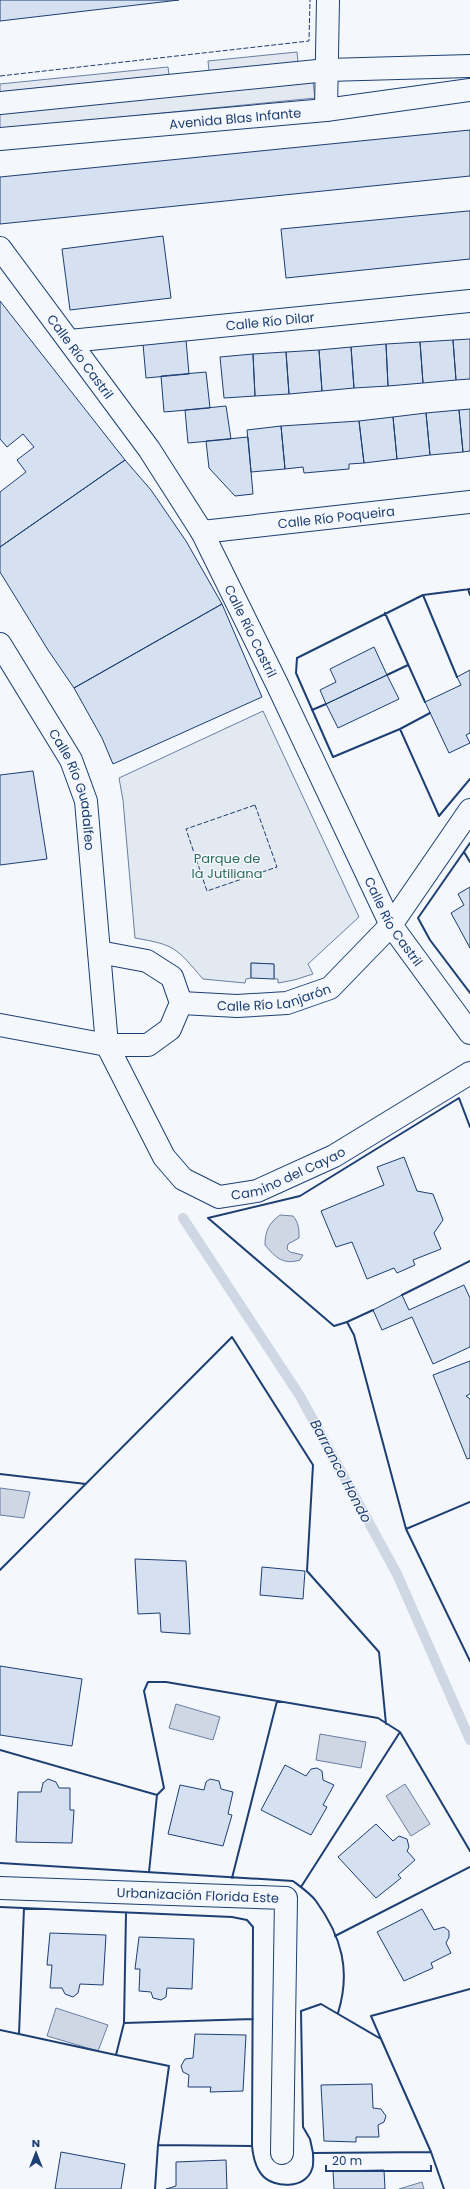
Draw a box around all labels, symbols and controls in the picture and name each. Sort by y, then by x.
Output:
street label: Avenida Blas Infante [168,103,302,134]
street label: Calle Río Dilar [225,308,315,335]
street label: Calle Río Castril [42,310,118,403]
street label: Calle Río Poqueira [277,501,396,533]
street label: Calle Río Castril [219,581,281,681]
street label: Calle Río Guadalfeo [44,725,99,851]
park label: Parque de la Jutiliana [192,849,262,883]
street label: Calle Río Castril [360,874,427,970]
street label: Calle Río Lanjarón [216,979,334,1016]
street label: Camino del Cayao [230,1142,349,1205]
water label: Barranco Hondo [305,1416,377,1526]
street label: Urbanización Florida Este [116,1883,279,1908]
north arrow [16,2133,56,2173]
text: N [32,2135,40,2151]
scale bar [326,2147,431,2173]
text: 20 m [332,2152,362,2169]

